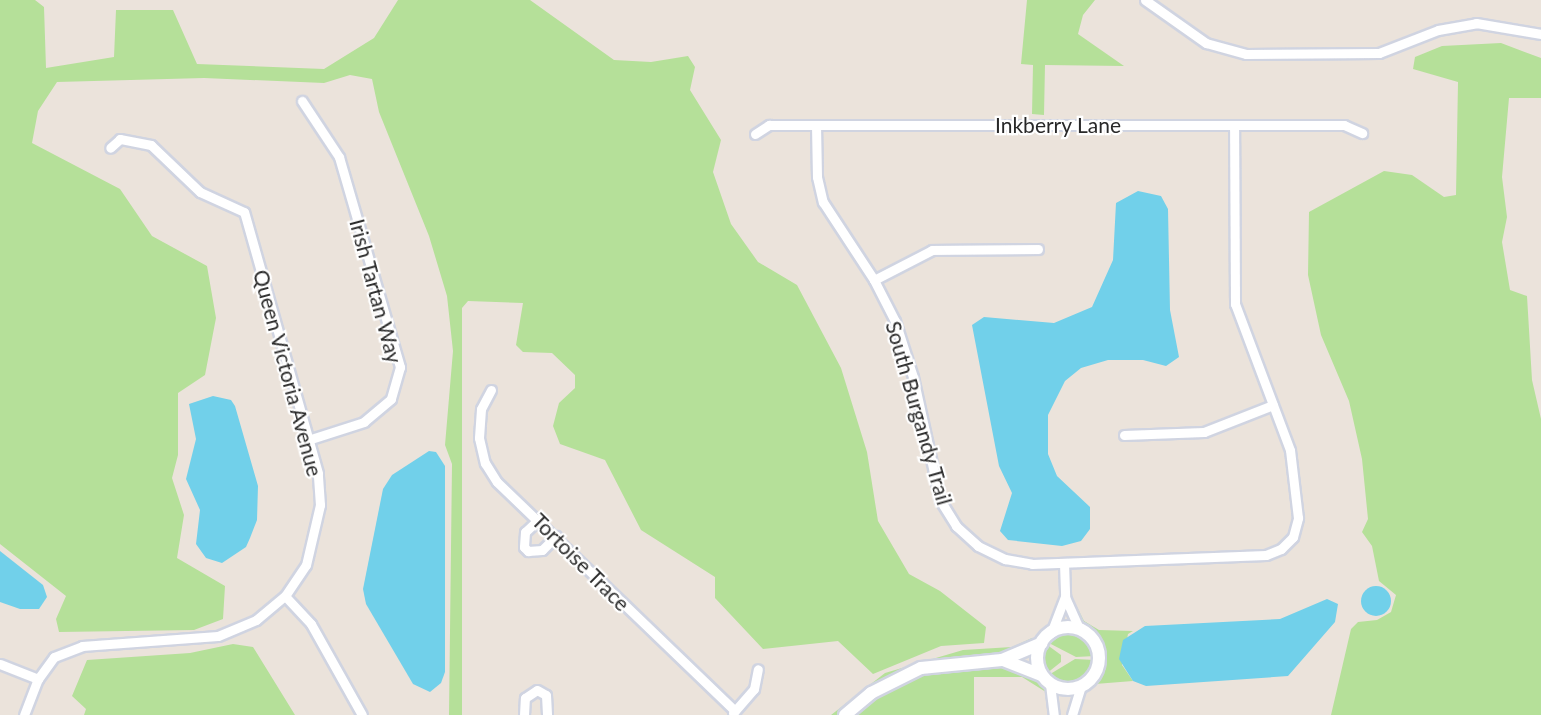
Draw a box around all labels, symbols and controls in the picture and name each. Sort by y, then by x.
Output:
street label: Inkberry Lane [995,112,1121,138]
street label: Irish Tartan Way [345,216,407,366]
street label: Queen Victoria Avenue [248,266,328,480]
street label: South Burgandy Trail [881,318,957,508]
street label: Tortoise Trace [527,508,635,616]

